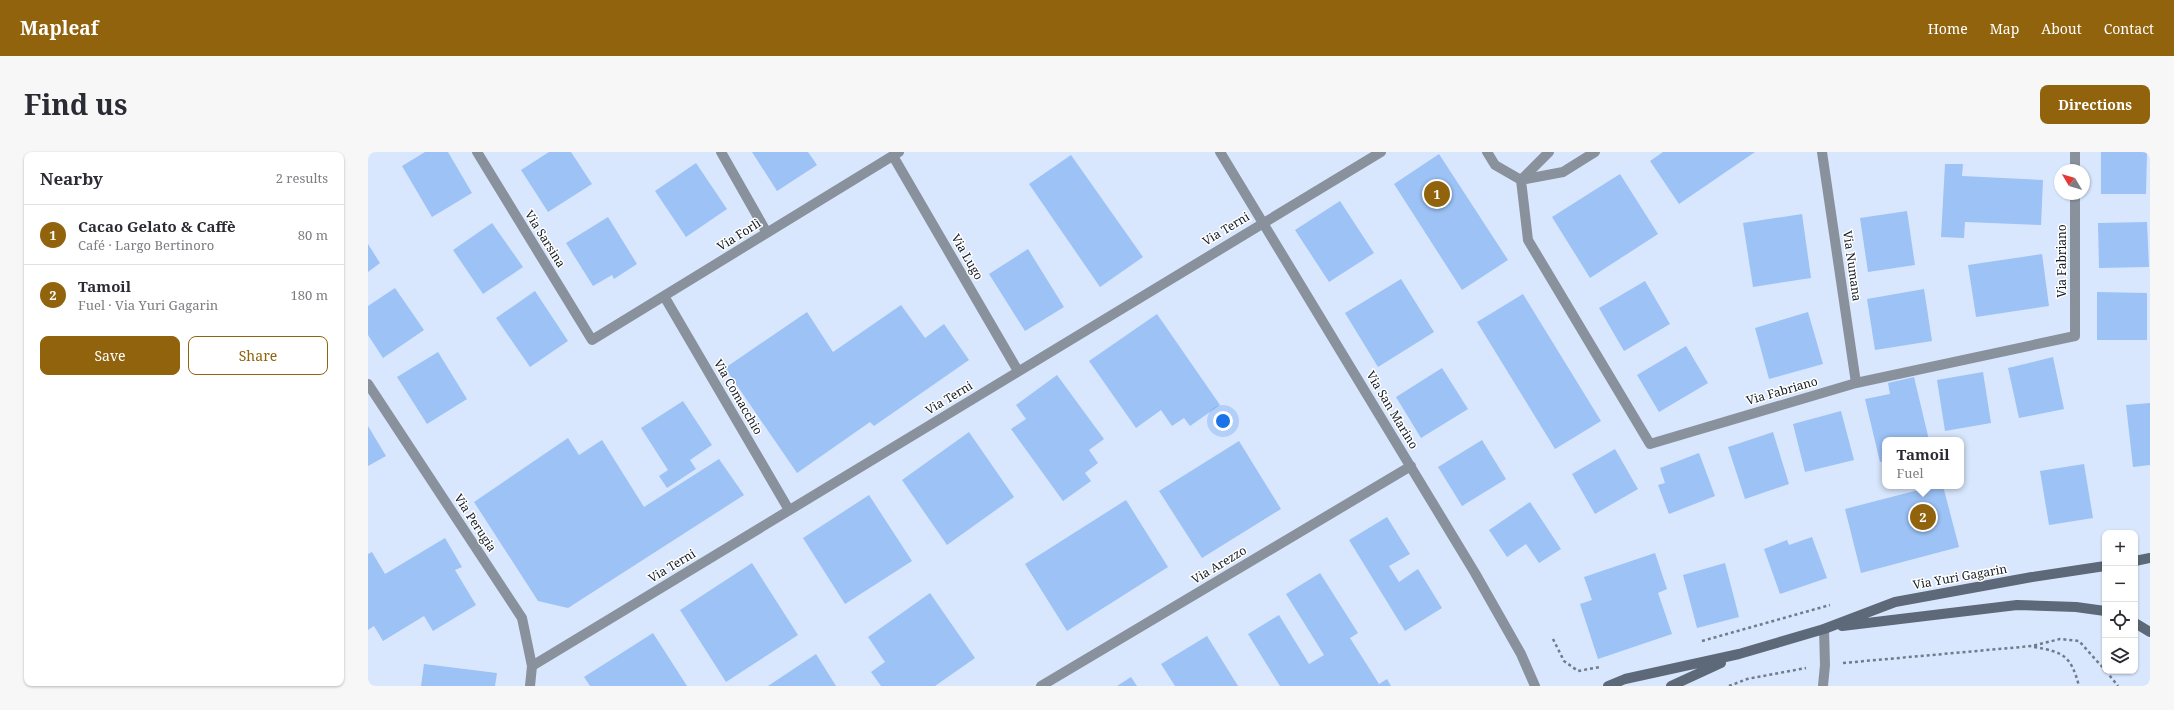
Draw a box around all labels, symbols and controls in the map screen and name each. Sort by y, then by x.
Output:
text: Mapleaf [20,15,98,41]
text: Home [1928,19,1968,38]
text: Map [1990,19,2019,38]
text: About [2041,19,2082,38]
text: Contact [2104,19,2154,38]
text: Find us [24,85,128,123]
button: Directions [2040,85,2150,124]
north arrow [2054,164,2090,200]
text: Nearby [40,167,103,190]
text: 2 results [276,169,328,187]
pin: 1 [1424,179,1450,209]
street label: Via Sarsina [521,207,570,271]
street label: Via Terni [1199,208,1253,249]
street label: Via Forlì [714,214,764,255]
text: Cacao Gelato & Caffè [78,216,236,236]
street label: Via Fabriano [2053,224,2070,298]
text: 1 [49,226,57,244]
text: 80 m [298,226,328,244]
street label: Via Numana [1839,230,1866,303]
street label: Via Lugo [947,231,987,283]
text: Café · Largo Bertinoro [78,236,214,254]
text: Tamoil [78,276,131,296]
text: 2 [49,286,57,304]
text: 180 m [291,286,328,304]
text: Fuel · Via Yuri Gagarin [78,296,218,314]
button: Save [40,336,180,375]
button: Share [188,336,328,375]
street label: Via Comacchio [710,356,767,438]
street label: Via San Marino [1362,368,1422,452]
street label: Via Fabriano [1744,372,1820,409]
street label: Via Terni [922,377,976,418]
your location [1213,411,1233,431]
popup [1882,437,1964,489]
text: Tamoil [1897,444,1949,464]
text: Fuel [1897,464,1923,482]
street label: Via Perugia [450,491,501,555]
pin: 2 [1910,502,1936,532]
map controls [2102,530,2138,674]
button: + [2102,530,2138,566]
street label: Via Arezzo [1188,541,1250,588]
street label: Via Terni [645,545,699,586]
street label: Via Yuri Gagarin [1911,560,2009,593]
button: − [2102,566,2138,602]
button: locate [2102,602,2138,638]
button: layers [2102,638,2138,674]

